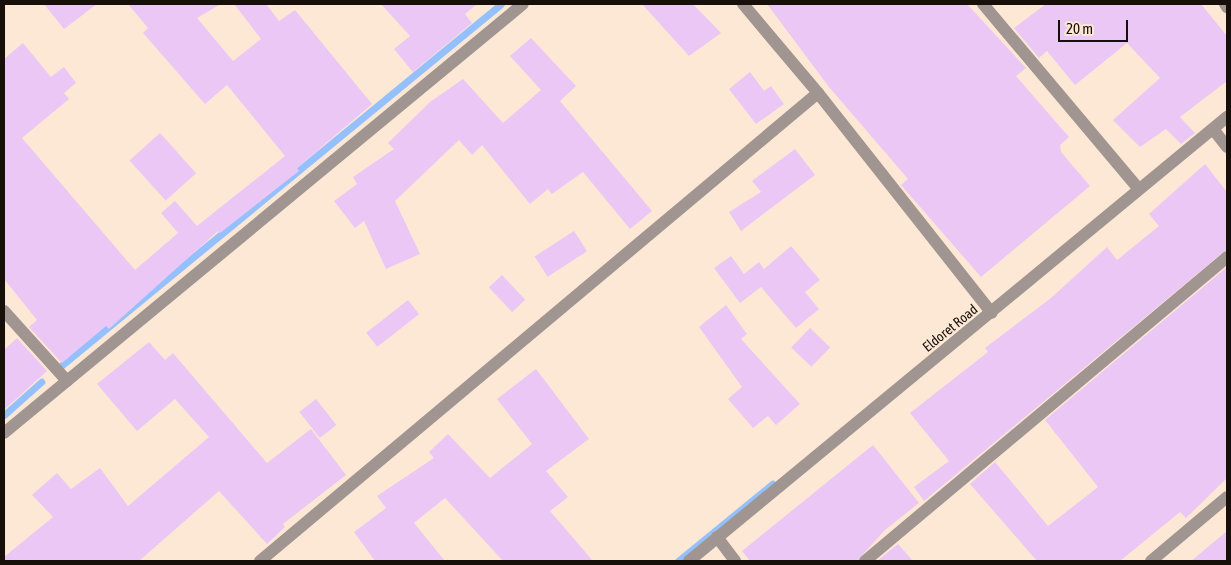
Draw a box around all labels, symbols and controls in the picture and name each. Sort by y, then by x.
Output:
scale bar [1061,10,1131,42]
text: 20 m [1066,20,1093,37]
street label: Eldoret Road [919,301,981,355]

